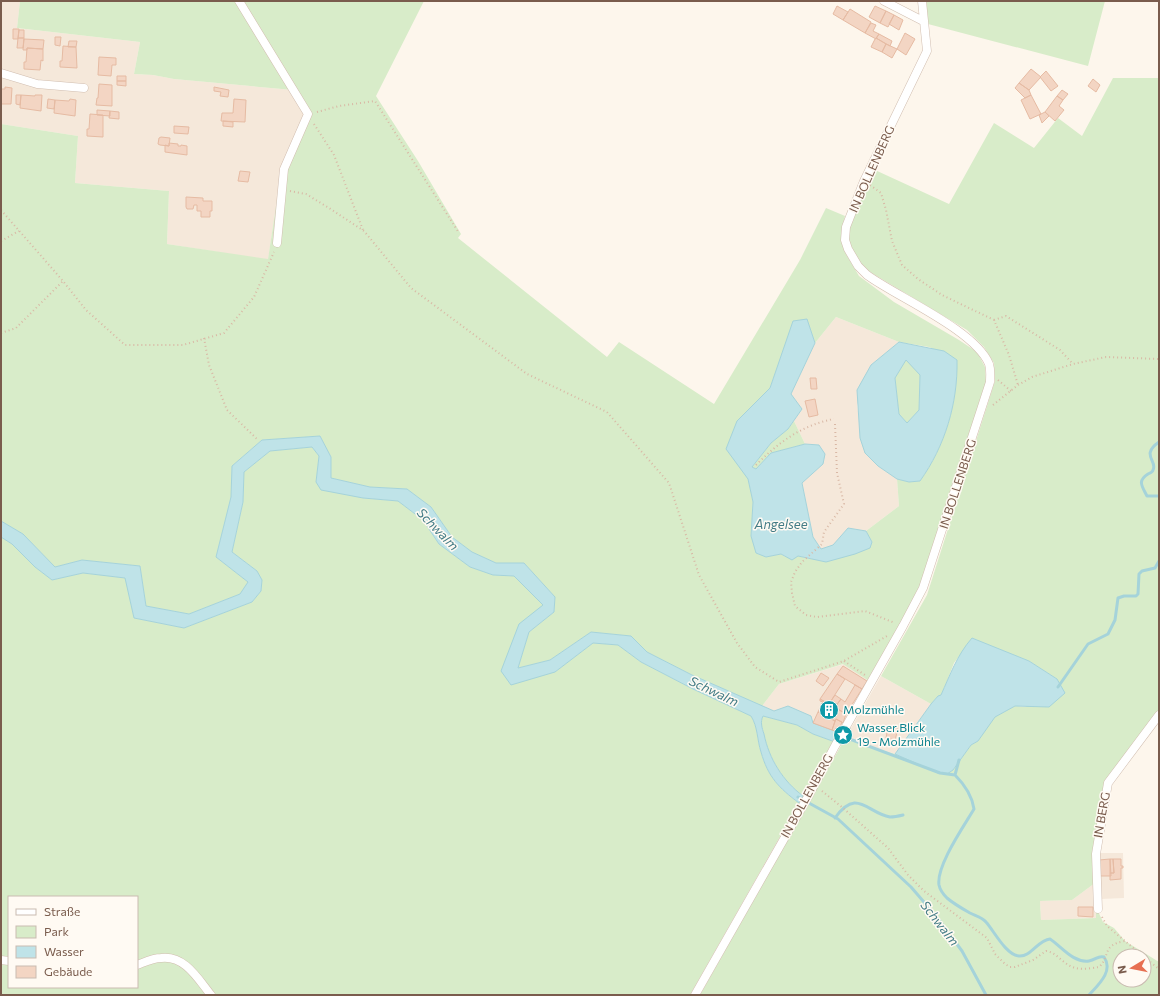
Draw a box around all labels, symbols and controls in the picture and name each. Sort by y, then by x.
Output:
street label: IN BOLLENBERG [846,123,897,214]
street label: IN BOLLENBERG [936,437,978,530]
water label: Schwalm [414,504,462,554]
water label: Angelsee [753,516,808,532]
water label: Schwalm [687,673,741,709]
building icon: Molzmühle [818,699,840,721]
place label: Molzmühle [843,702,904,716]
place label: Wasser.Blick 19 - Molzmühle [857,720,940,748]
place icon: Wasser.Blick 19 - Molzmühle [832,724,854,746]
street label: IN BOLLENBERG [777,751,835,840]
street label: IN BERG [1090,791,1112,839]
legend [8,896,138,988]
water label: Schwalm [917,897,963,949]
text: Straße [44,904,80,918]
text: Park [44,924,70,938]
text: Wasser [44,944,84,958]
north arrow [1112,948,1152,988]
text: Gebäude [44,964,92,978]
text: N [1115,965,1129,975]

